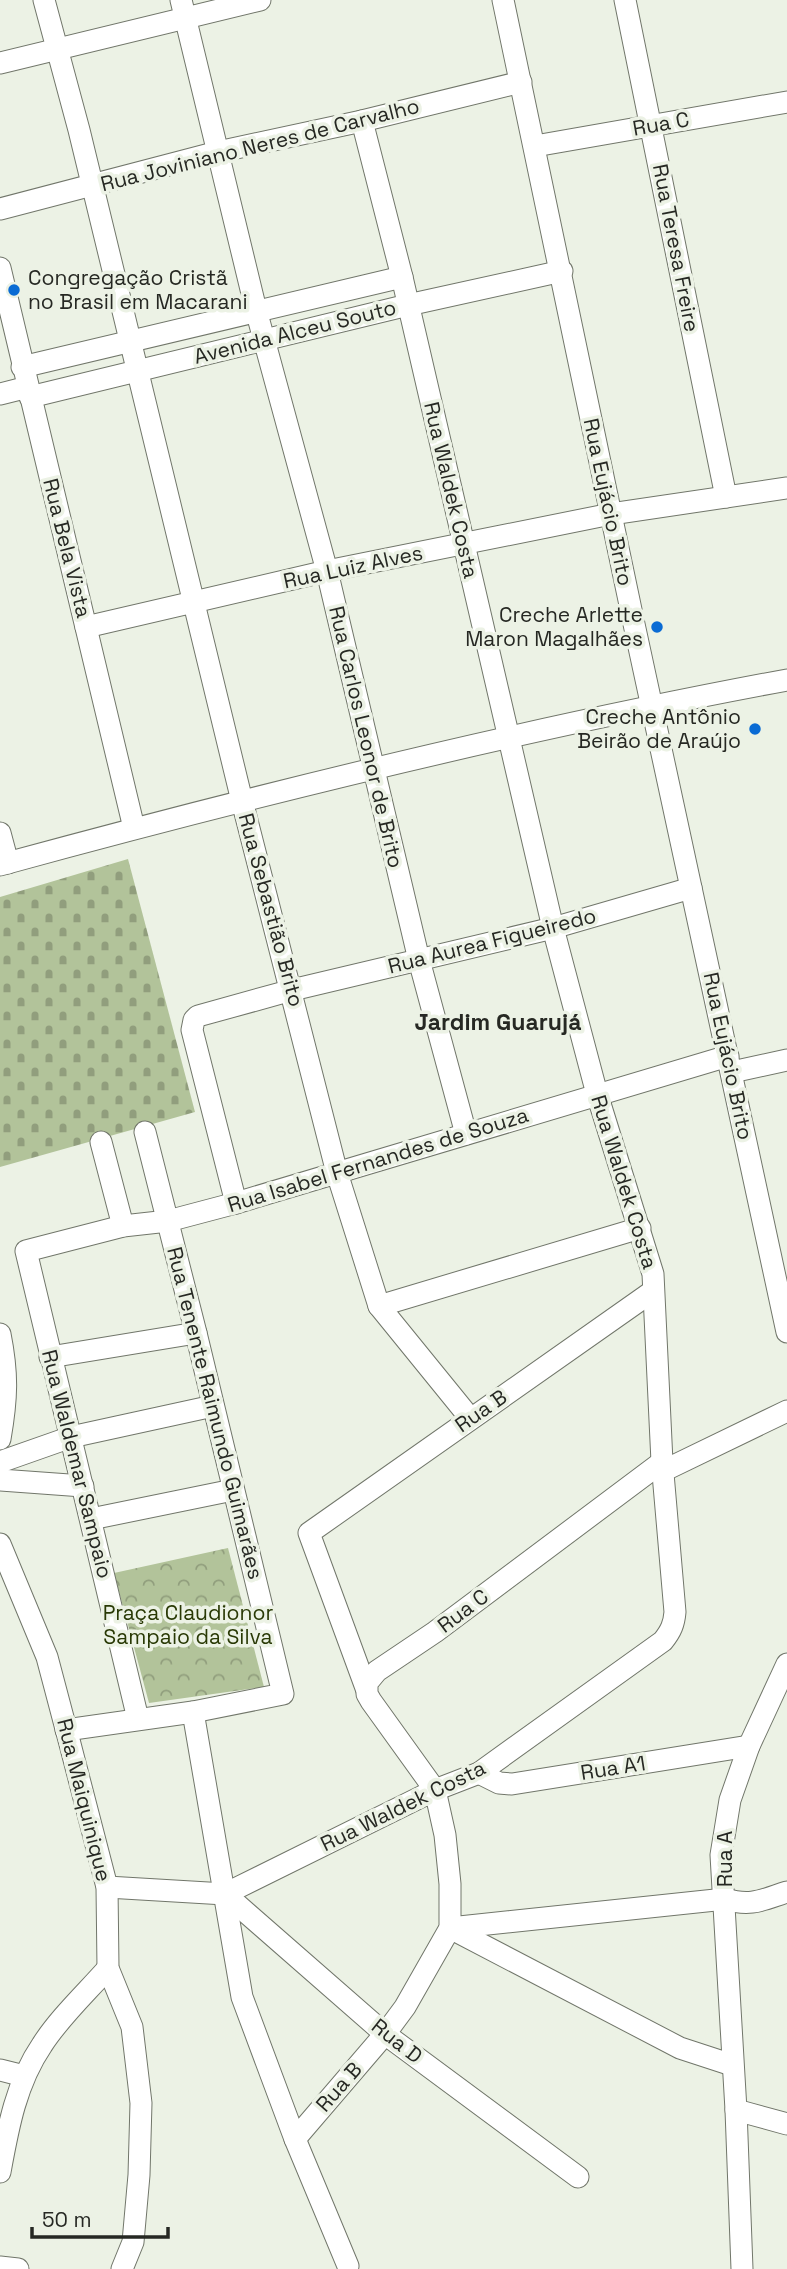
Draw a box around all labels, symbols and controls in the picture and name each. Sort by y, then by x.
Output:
street label: Rua Joviniano Neres de Carvalho [98,92,422,197]
street label: Rua C [630,105,691,142]
street label: Rua Teresa Freire [647,162,706,334]
place label: Congregação Cristã no Brasil em Macarani [28,264,248,315]
marker: Congregação Cristã no Brasil em Macarani [6,282,22,298]
street label: Avenida Alceu Souto [191,293,399,370]
street label: Rua Waldek Costa [418,399,485,581]
street label: Rua Eujácio Brito [578,416,639,588]
street label: Rua Bela Vista [37,475,98,620]
street label: Rua Luiz Alves [281,539,425,594]
place label: Creche Arlette Maron Magalhães [465,601,643,652]
street label: Rua Carlos Leonor de Brito [323,603,410,871]
marker: Creche Arlette Maron Magalhães [649,619,665,635]
place label: Creche Antônio Beirão de Araújo [577,703,741,754]
marker: Creche Antônio Beirão de Araújo [747,721,763,737]
street label: Rua Sebastião Brito [233,810,310,1010]
street label: Rua Aurea Figueiredo [385,902,599,979]
street label: Rua Eujácio Brito [698,970,759,1142]
district label: Jardim Guarujá [415,1007,581,1037]
street label: Rua Waldek Costa [585,1092,664,1272]
street label: Rua Isabel Fernandes de Souza [224,1101,531,1218]
street label: Rua Tenente Raimundo Guimarães [161,1244,270,1582]
street label: Rua Waldemar Sampaio [36,1347,119,1581]
street label: Rua B [449,1383,512,1438]
street label: Rua C [432,1583,494,1639]
park label: Praça Claudionor Sampaio da Silva [103,1599,273,1650]
street label: Rua Maiquinique [51,1715,118,1884]
street label: Rua A1 [579,1749,647,1786]
street label: Rua Waldek Costa [316,1754,490,1857]
street label: Rua A [711,1831,738,1887]
street label: Rua D [366,2012,428,2069]
street label: Rua B [310,2056,368,2117]
scale bar [32,2196,168,2240]
text: 50 m [42,2206,92,2233]

